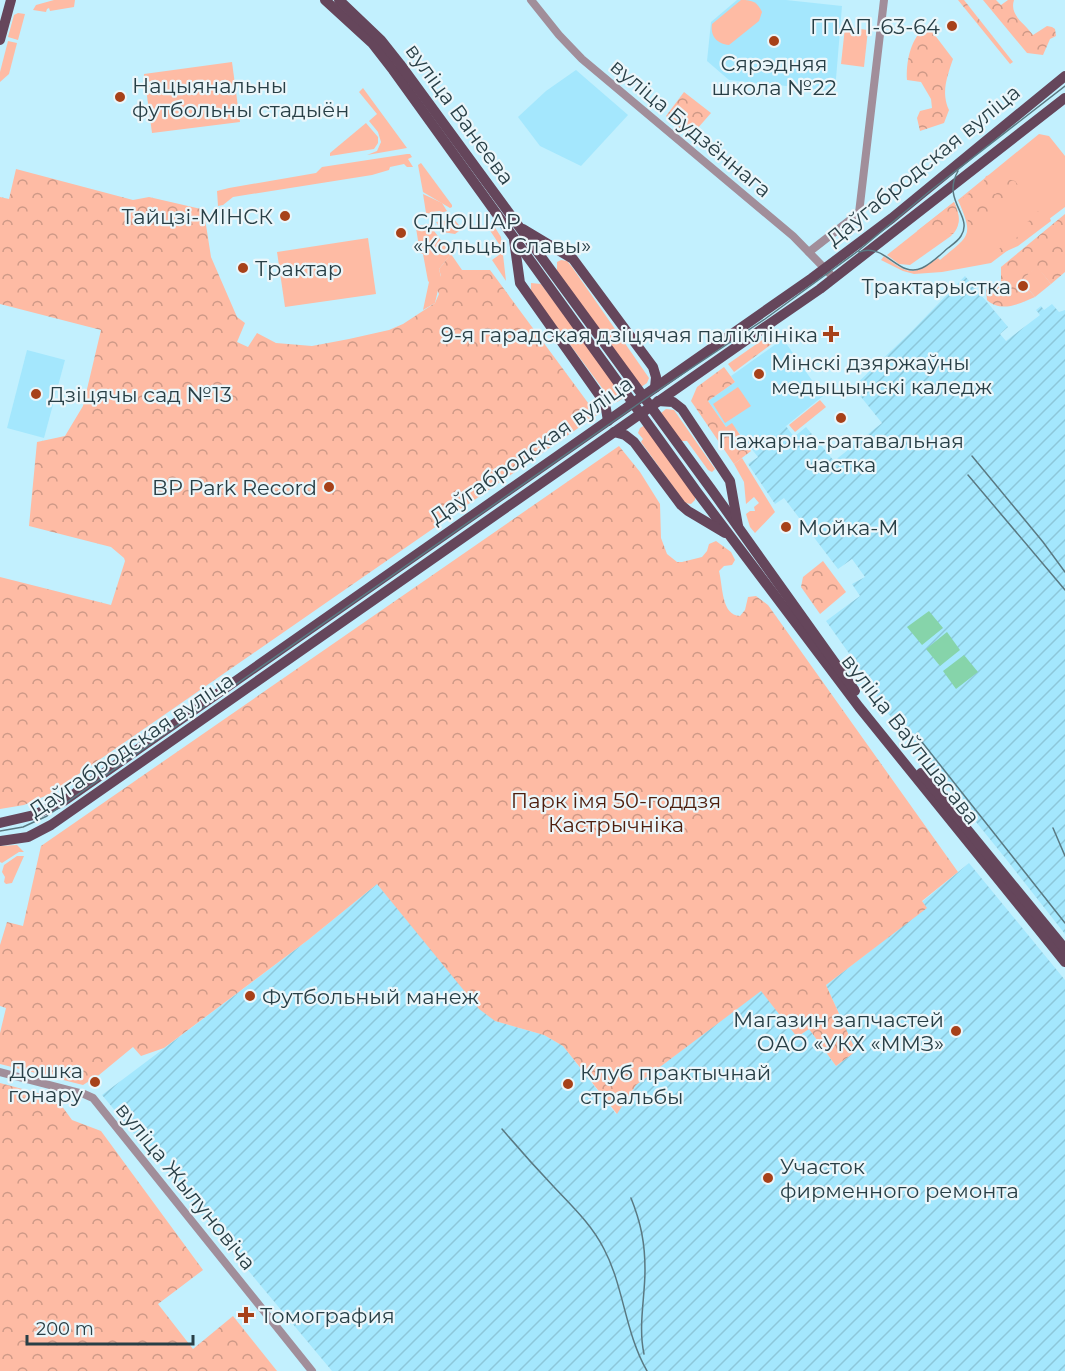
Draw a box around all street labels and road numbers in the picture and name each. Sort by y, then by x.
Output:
street label: вуліца Ванеева [400,39,520,189]
street label: вуліца Будзённага [606,54,776,202]
street label: Даўгабродская вуліца [821,79,1025,251]
street label: Даўгабродская вуліца [425,370,637,530]
street label: вуліца Ваўпшасава [837,649,985,829]
street label: Даўгабродская вуліца [24,667,238,823]
street label: вуліца Жылуновіча [111,1097,261,1275]

